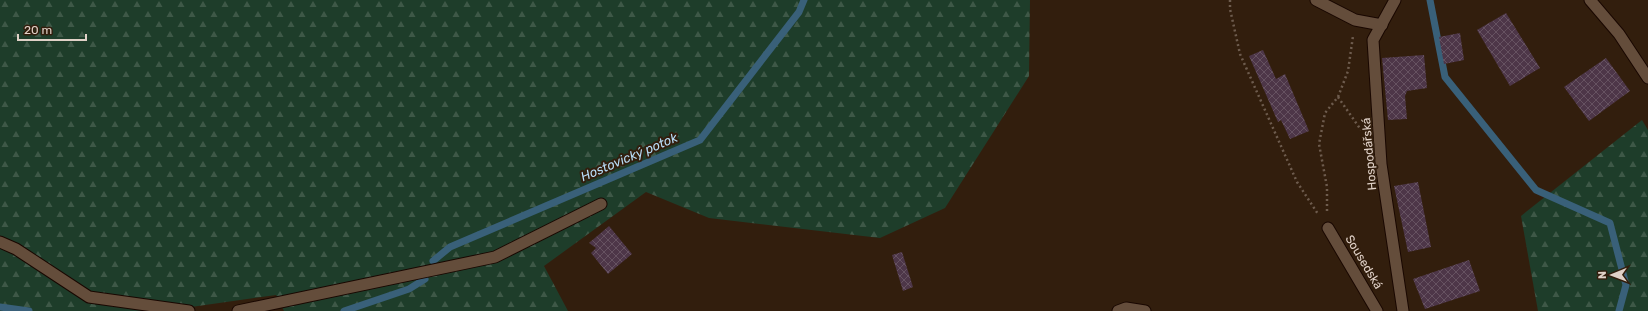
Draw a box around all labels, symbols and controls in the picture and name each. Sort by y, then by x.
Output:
scale bar [18,16,86,42]
text: 20 m [24,23,52,37]
street label: Hospodářská [1359,117,1379,191]
water label: Hostovický potok [578,130,680,184]
street label: Sousedská [1342,233,1386,291]
north arrow [1592,255,1632,295]
text: N [1596,271,1609,279]

